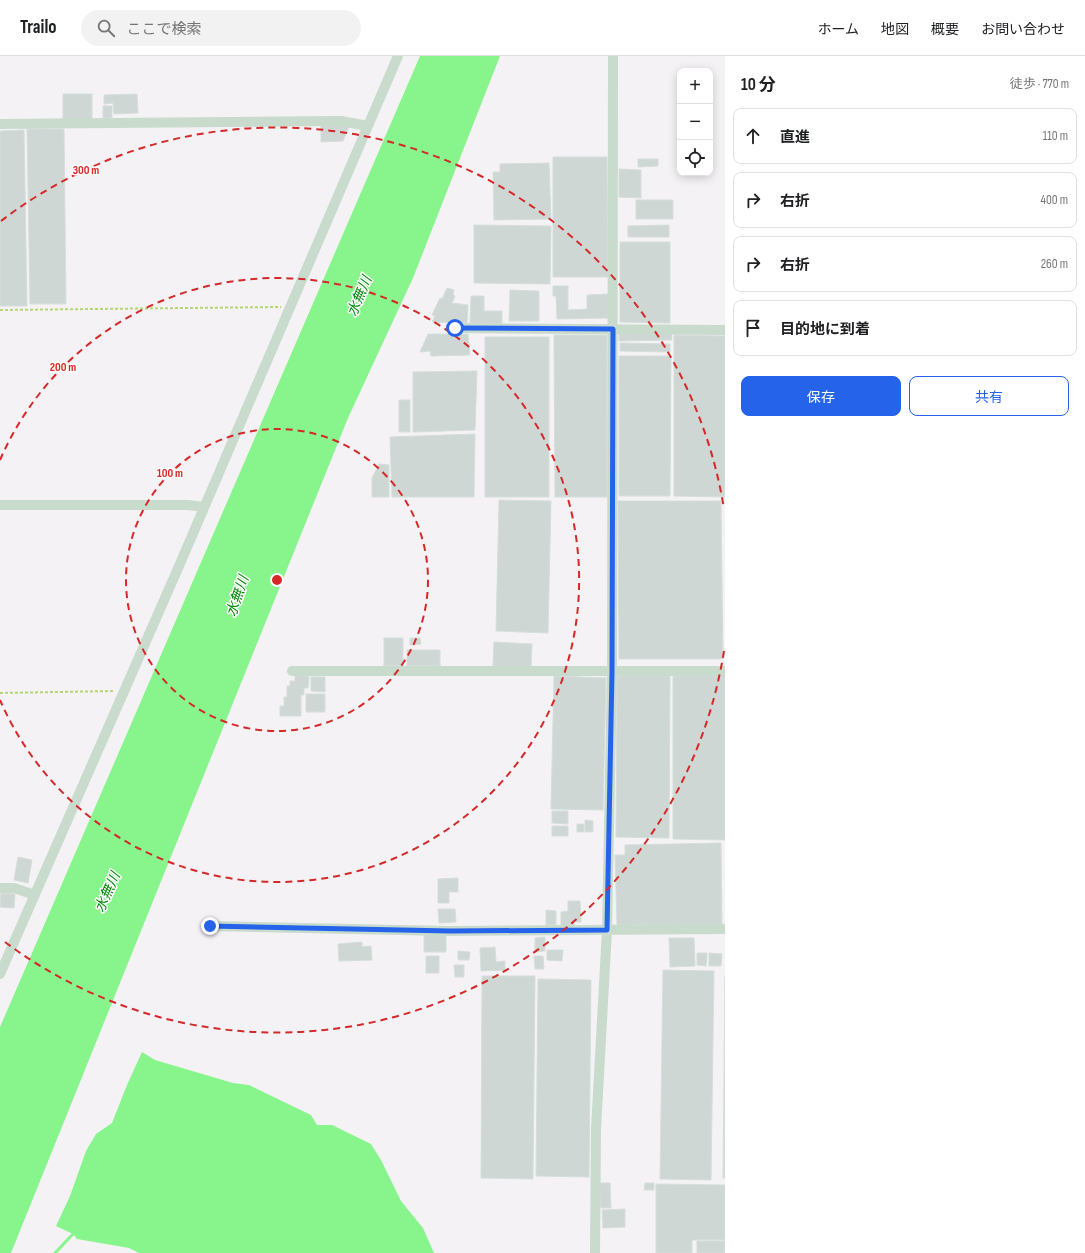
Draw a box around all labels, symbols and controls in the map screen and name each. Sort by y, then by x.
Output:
search box [81,10,361,46]
text: Trailo [20,16,57,39]
icon: search [95,17,117,39]
text: ここで検索 [127,20,202,39]
text: ホーム [817,21,859,38]
text: 地図 [881,21,909,38]
text: 概要 [931,21,959,38]
text: お問い合わせ [981,21,1065,38]
map controls [677,68,713,176]
button: + [677,68,713,104]
text: 10 分 [741,75,775,95]
text: 徒歩 · 770 m [1010,76,1069,92]
button: − [677,104,713,140]
icon: ahead [742,125,764,147]
text: 直進 [780,128,810,147]
text: 110 m [1043,128,1068,144]
button: locate [677,140,713,176]
text: 300 m [73,163,99,178]
icon: right [742,189,764,211]
text: 右折 [780,192,810,211]
text: 400 m [1041,192,1068,208]
icon: right [742,253,764,275]
text: 右折 [780,256,810,275]
text: 260 m [1041,256,1068,272]
water label: 水無川 [343,272,376,319]
icon: arrive [742,317,764,339]
route start [446,319,464,337]
text: 目的地に到着 [780,320,870,339]
text: 200 m [50,360,76,375]
button: 保存 [741,376,901,416]
button: 共有 [909,376,1069,416]
text: 100 m [157,466,183,481]
water label: 水無川 [223,572,253,619]
centre of rings [270,573,284,587]
water label: 水無川 [91,868,125,915]
route end [201,917,219,935]

